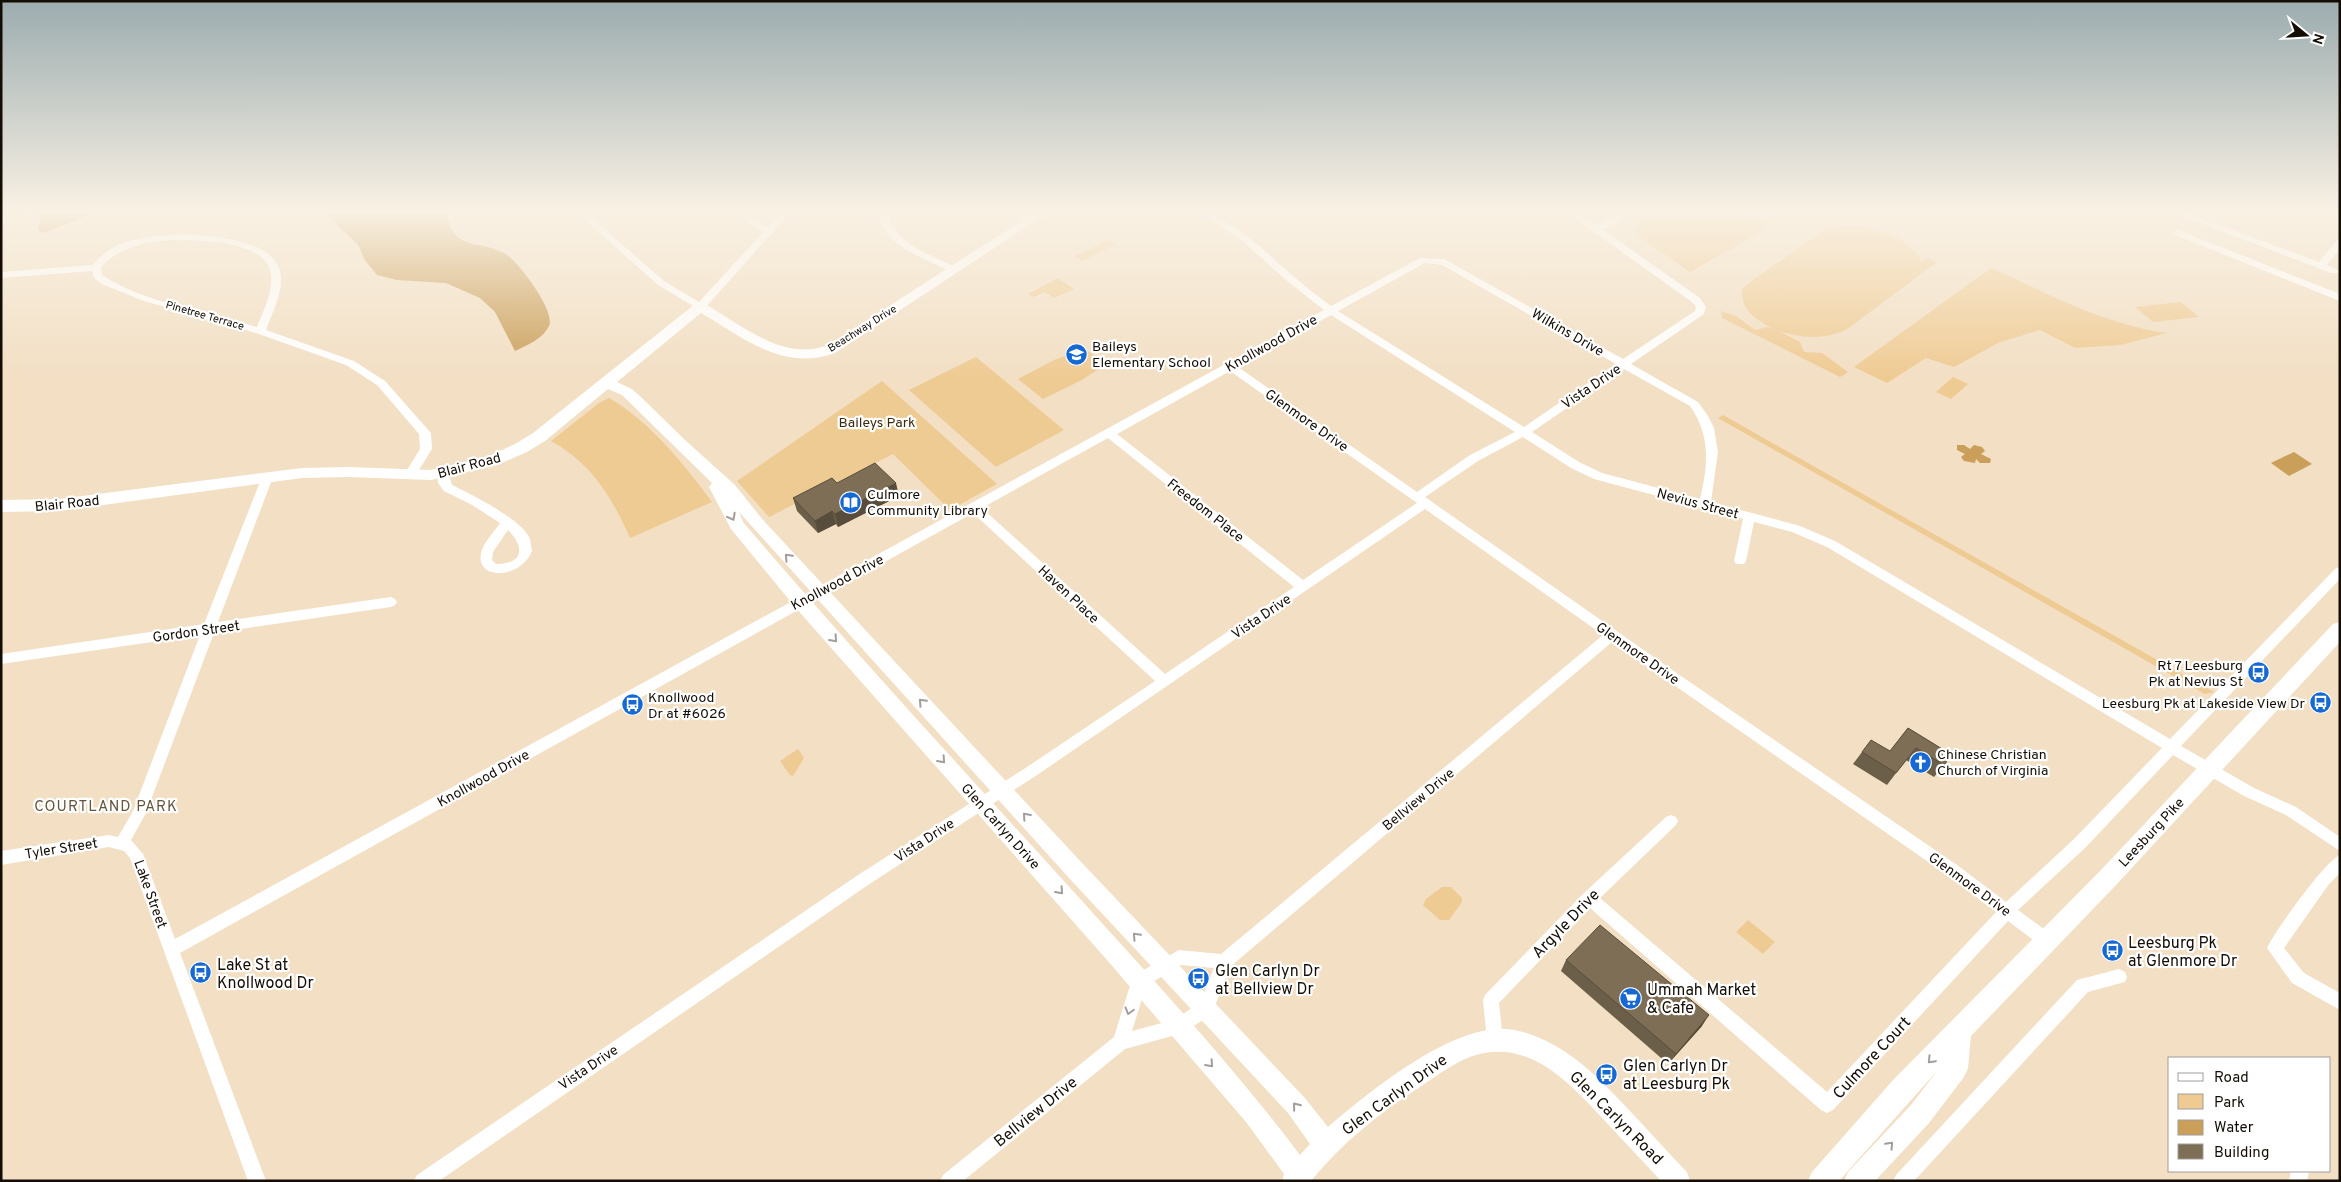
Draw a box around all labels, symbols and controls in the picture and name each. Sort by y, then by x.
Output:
north arrow [2281,10,2331,60]
text: N [2307,31,2327,46]
street label: Pinetree Terrace [164,298,246,334]
street label: Beachway Drive [825,302,900,356]
street label: Wilkins Drive [1528,306,1607,361]
street label: Knollwood Drive [1223,312,1321,377]
place label: Baileys Elementary School [1092,339,1211,372]
school or university icon: Baileys Elementary School [1064,342,1088,366]
street label: Vista Drive [1559,361,1625,413]
street label: Glenmore Drive [1261,386,1351,456]
park label: Baileys Park [838,415,916,432]
street label: Blair Road [436,450,503,483]
street label: Freedom Place [1163,476,1247,546]
street label: Nevius Street [1655,485,1740,524]
place label: Culmore Community Library [867,487,988,520]
library icon: Culmore Community Library [839,490,863,514]
street label: Blair Road [34,493,100,516]
one-way arrow [726,512,736,521]
street label: Knollwood Drive [788,552,887,615]
one-way arrow [785,553,794,562]
street label: Haven Place [1034,562,1102,628]
street label: Vista Drive [1229,591,1295,643]
street label: Gordon Street [152,618,241,647]
street label: Glenmore Drive [1592,619,1682,689]
one-way arrow [828,633,837,642]
place label: Rt 7 Leesburg Pk at Nevius St [2149,658,2243,691]
bus stop icon: Rt 7 Leesburg Pk at Nevius St [2247,661,2271,685]
place label: Knollwood Dr at #6026 [648,690,726,723]
bus stop icon: Leesburg Pk at Lakeside View Dr [2309,691,2333,715]
bus stop icon: Knollwood Dr at #6026 [620,693,644,717]
place label: Leesburg Pk at Lakeside View Dr [2102,696,2306,713]
one-way arrow [919,698,928,707]
street label: Knollwood Drive [435,747,533,812]
place label: Chinese Christian Church of Virginia [1937,747,2048,780]
church icon: Chinese Christian Church of Virginia [1909,750,1933,774]
one-way arrow [936,754,945,763]
street label: Bellview Drive [1380,765,1458,835]
street label: Glen Carlyn Drive [957,781,1043,873]
street label: Leesburg Pike [2116,795,2189,871]
district label: COURTLAND PARK [34,798,178,817]
one-way arrow [1023,812,1032,821]
street label: Vista Drive [892,816,958,867]
street label: Tyler Street [24,835,99,864]
street label: Glenmore Drive [1925,850,2014,921]
street label: Lake Street [129,858,170,931]
one-way arrow [1054,886,1063,895]
street label: Argyle Drive [1528,886,1604,963]
one-way arrow [1133,932,1142,941]
place label: Leesburg Pk at Glenmore Dr [2128,934,2237,972]
bus stop icon: Leesburg Pk at Glenmore Dr [2100,939,2124,963]
place label: Lake St at Knollwood Dr [217,956,314,994]
bus stop icon: Lake St at Knollwood Dr [189,961,213,985]
place label: Glen Carlyn Dr at Bellview Dr [1215,962,1320,1000]
bus stop icon: Glen Carlyn Dr at Bellview Dr [1187,967,1211,991]
place label: Ummah Market & Cafe [1647,981,1756,1019]
supermarket icon: Ummah Market & Cafe [1619,986,1643,1010]
one-way arrow [1125,1007,1135,1015]
street label: Culmore Court [1829,1013,1916,1104]
street label: Vista Drive [556,1042,622,1094]
street label: Glen Carlyn Drive [1339,1051,1452,1141]
one-way arrow [1928,1054,1937,1063]
place label: Glen Carlyn Dr at Leesburg Pk [1623,1057,1730,1095]
legend [2168,1057,2331,1172]
one-way arrow [1204,1058,1213,1067]
bus stop icon: Glen Carlyn Dr at Leesburg Pk [1595,1062,1619,1086]
street label: Glen Carlyn Road [1565,1067,1667,1169]
text: Road [2214,1069,2249,1088]
street label: Bellview Drive [991,1073,1082,1152]
text: Park [2214,1094,2245,1113]
one-way arrow [1294,1103,1302,1112]
text: Water [2214,1119,2254,1138]
one-way arrow [1884,1142,1893,1151]
text: Building [2214,1144,2269,1163]

